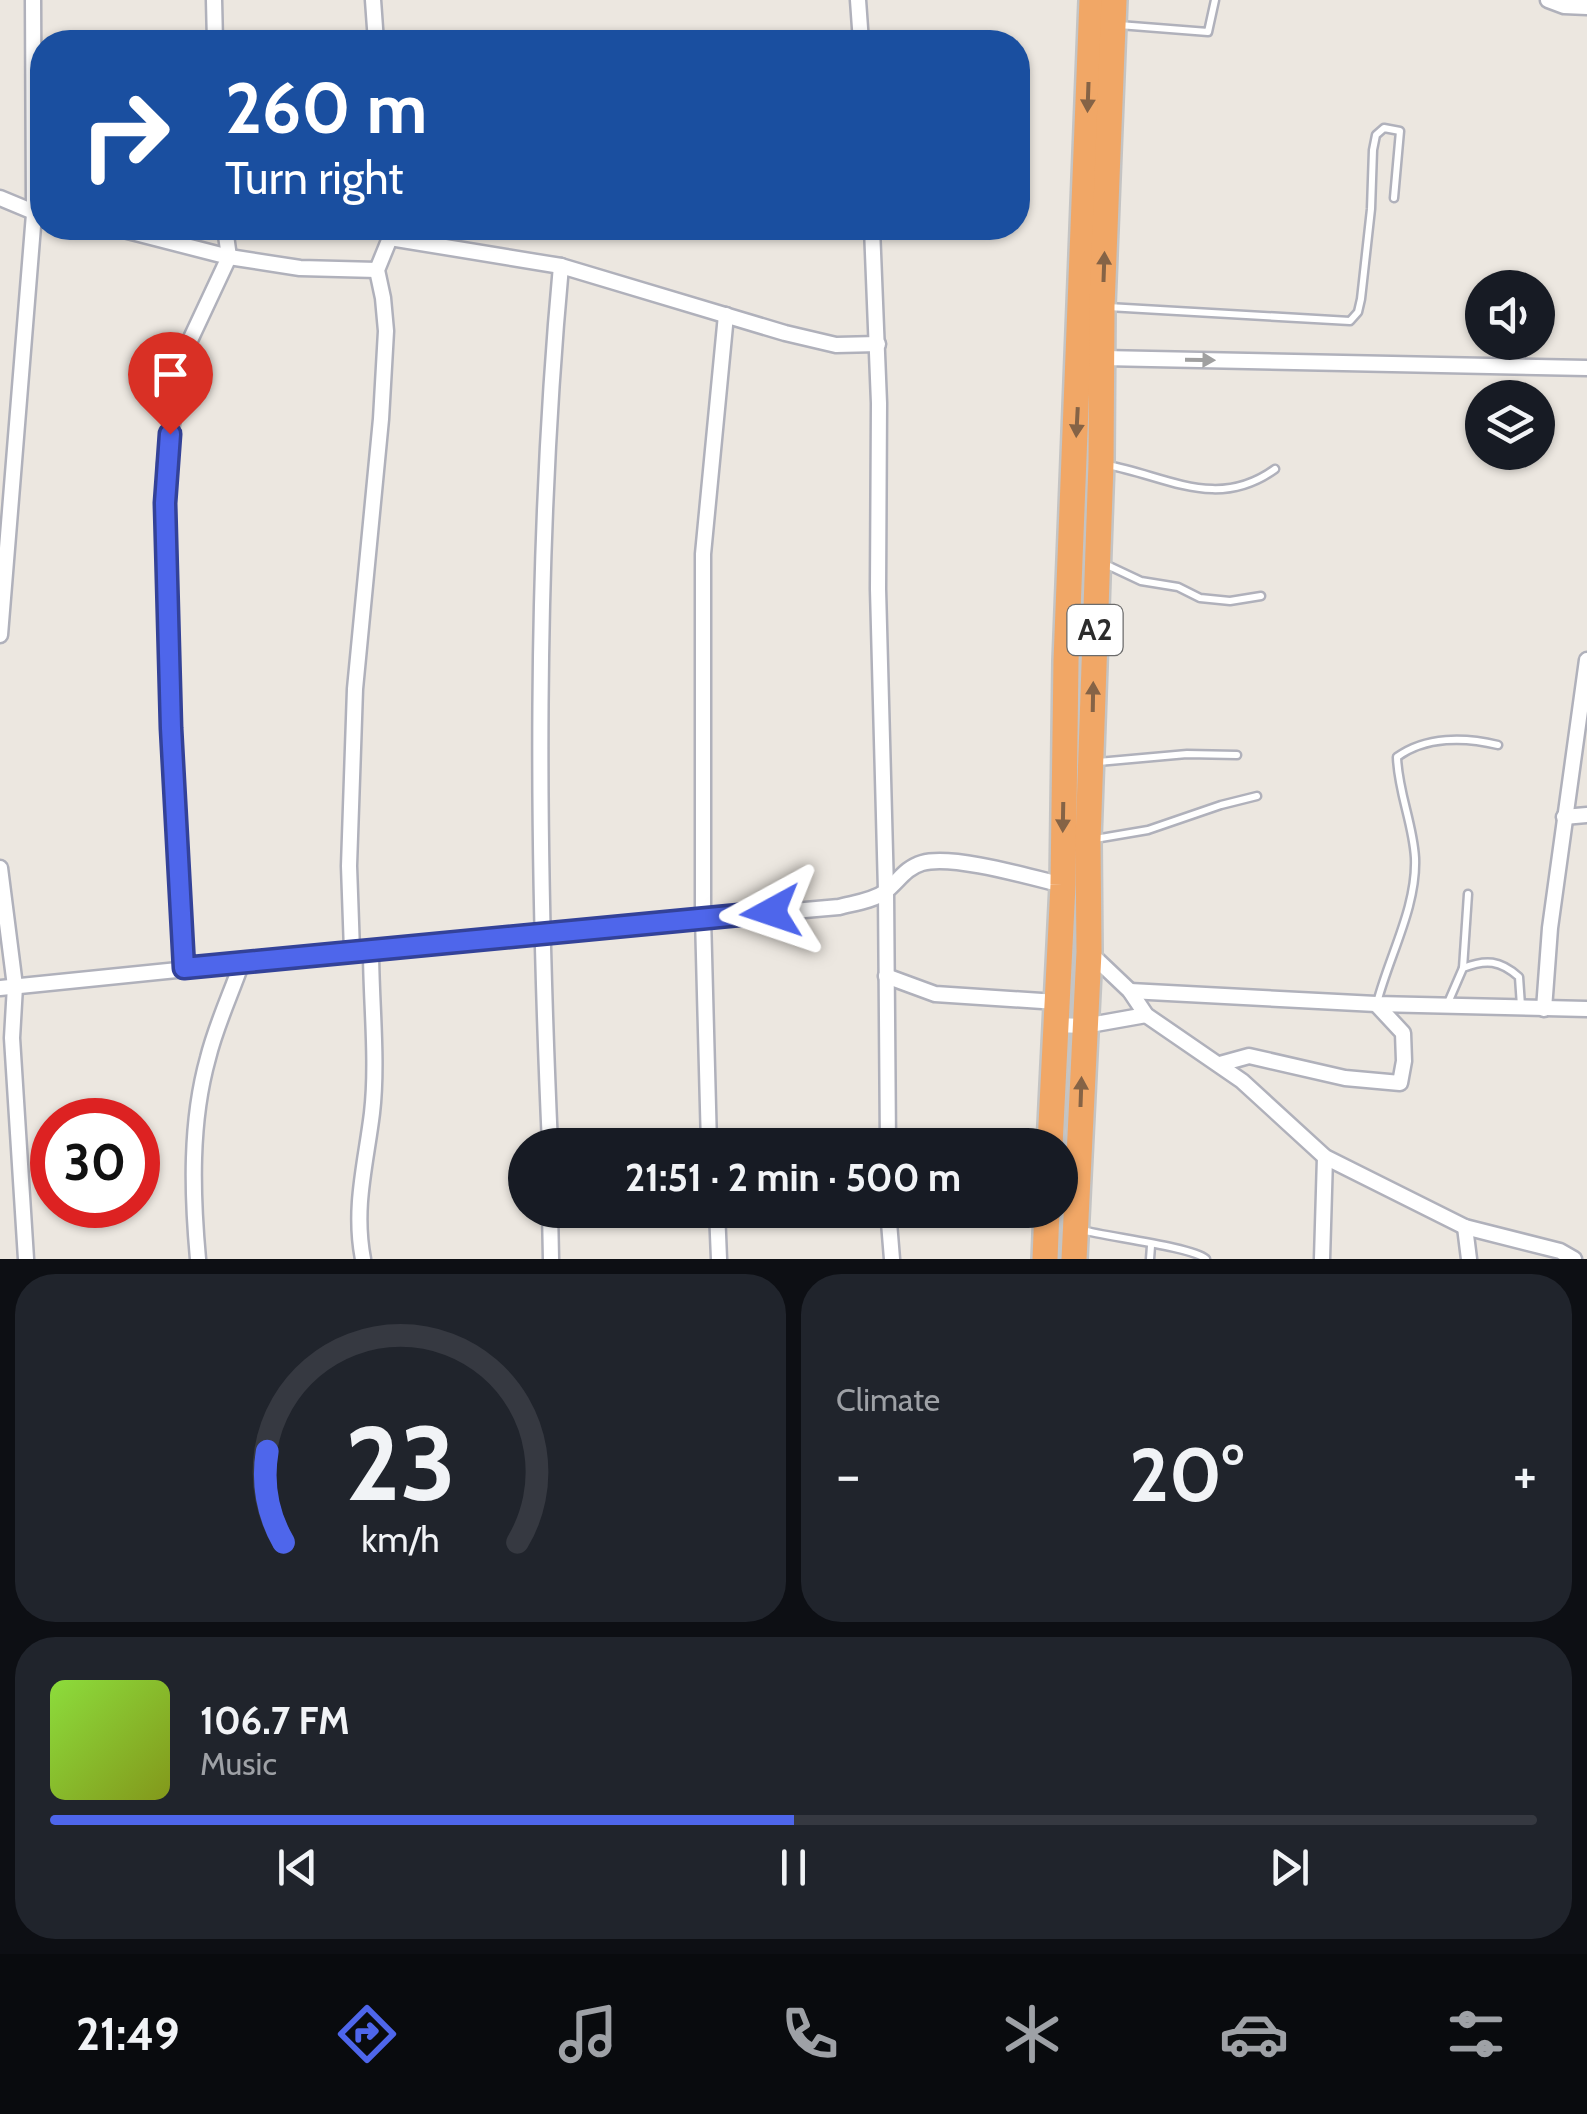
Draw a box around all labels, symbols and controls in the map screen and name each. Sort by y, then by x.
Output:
text: 260 m [225,65,427,151]
icon: right [60,70,190,200]
one-way arrow [1079,82,1095,114]
text: Turn right [225,151,404,205]
one-way arrow [1096,251,1112,283]
map controls [1465,270,1555,470]
button: sound [1465,270,1555,360]
pin [128,332,213,435]
icon: arrive [143,347,198,402]
one-way arrow [1185,352,1217,368]
button: layers [1465,380,1555,470]
one-way arrow [1069,407,1085,439]
road number: A2 [1068,605,1122,655]
one-way arrow [1085,680,1101,712]
one-way arrow [1055,801,1071,833]
position arrow [719,860,823,964]
one-way arrow [1074,1075,1090,1107]
speed limit sign: 30 [30,1098,160,1228]
text: 21:51 · 2 min · 500 m [625,1154,961,1201]
text: Climate [836,1380,940,1419]
text: 23 [345,1400,456,1526]
text: 20° [1129,1429,1244,1520]
text: − [836,1441,860,1508]
text: + [1513,1441,1537,1508]
text: km/h [361,1518,440,1561]
text: 106.7 FM [200,1697,350,1744]
text: Music [200,1744,277,1783]
icon: previous [270,1840,325,1895]
icon: pause [766,1840,821,1895]
icon: next [1262,1840,1317,1895]
icon: directions [332,1999,402,2069]
icon: music [553,1999,623,2069]
icon: phone [775,1999,845,2069]
icon: climate [997,1999,1067,2069]
icon: car [1219,1999,1289,2069]
icon: filters [1441,1999,1511,2069]
text: 21:49 [76,2007,180,2061]

